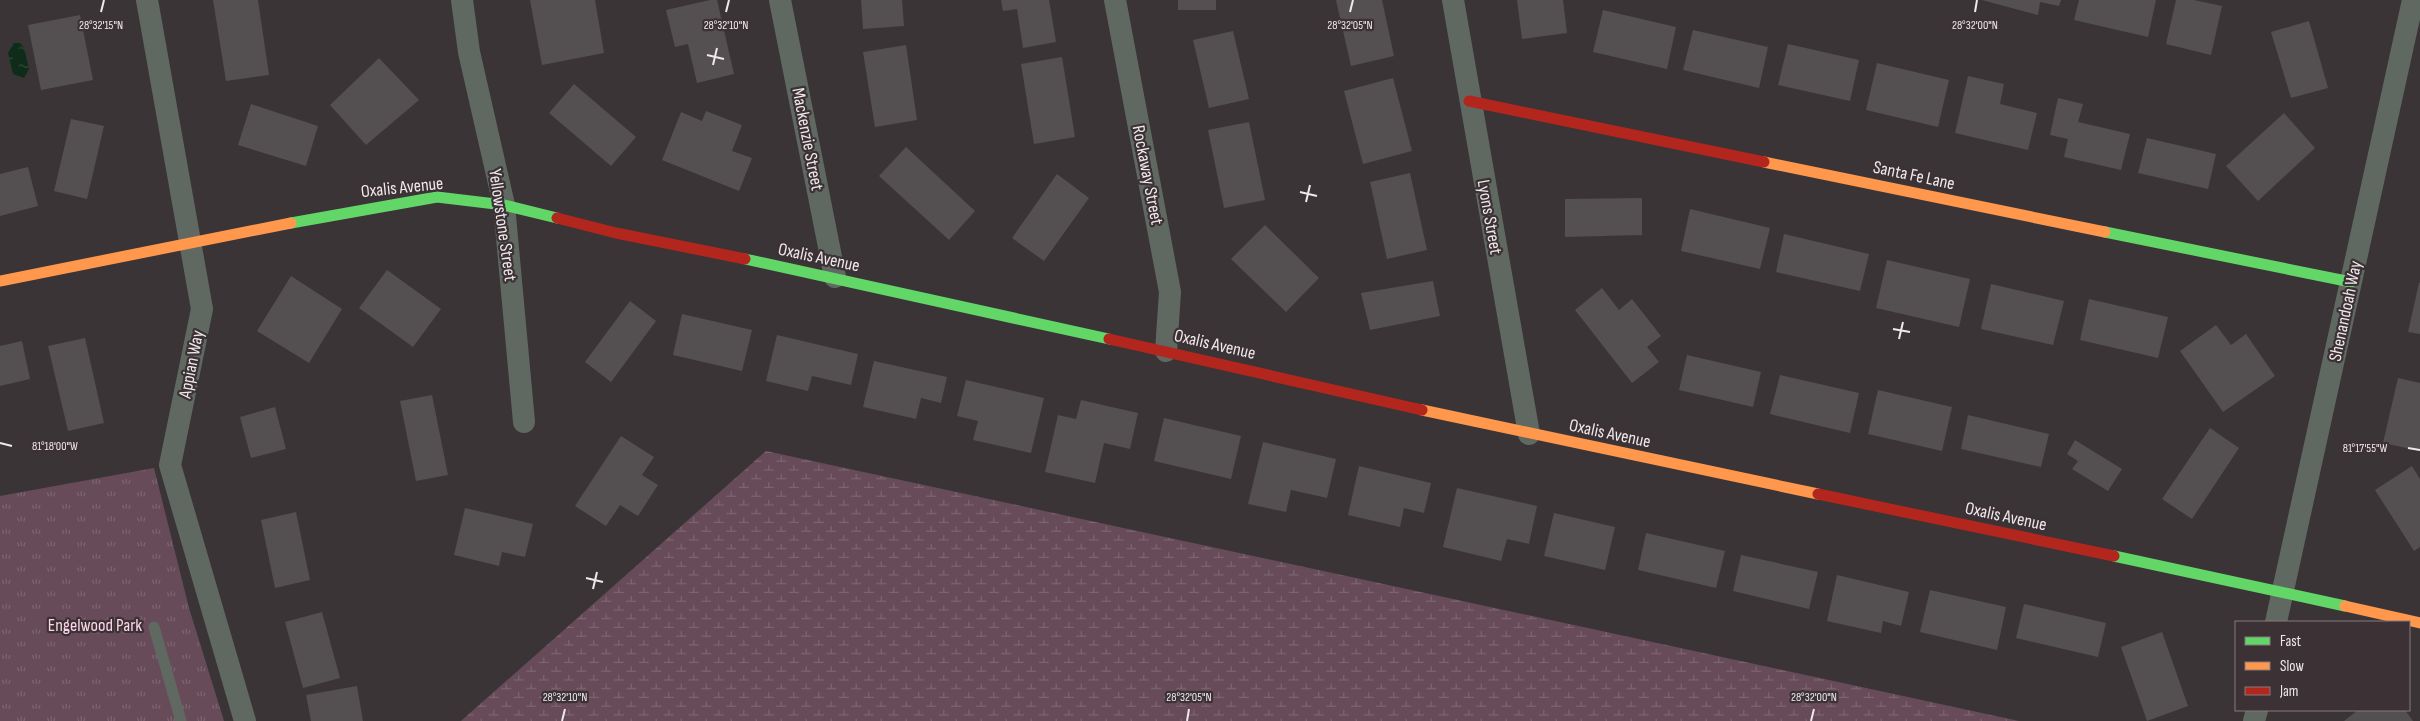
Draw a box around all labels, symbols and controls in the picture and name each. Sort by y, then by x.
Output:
text: 28°32'15"N [79,18,123,33]
text: 28°32'10"N [704,18,748,33]
text: 28°32'05"N [1327,18,1373,33]
text: 28°32'00"N [1952,18,1998,33]
street label: Mackenzie Street [787,86,828,193]
street label: Rockaway Street [1128,124,1168,227]
street label: Santa Fe Lane [1871,157,1957,194]
street label: Yellowstone Street [484,168,521,283]
street label: Oxalis Avenue [360,173,444,202]
street label: Lyons Street [1473,178,1506,257]
street label: Oxalis Avenue [776,239,862,276]
street label: Shenandoah Way [2325,259,2366,363]
street label: Oxalis Avenue [1172,325,1258,364]
street label: Appian Way [174,328,208,401]
street label: Oxalis Avenue [1567,415,1653,452]
text: 81°18'00"W [32,439,78,454]
text: 81°17'55"W [2343,441,2387,456]
street label: Oxalis Avenue [1963,498,2049,535]
park label: Engelwood Park [48,615,142,636]
legend [2235,621,2410,711]
text: Fast [2280,632,2302,651]
text: Slow [2280,657,2304,676]
text: Jam [2279,682,2298,701]
text: 28°32'10"N [543,690,587,705]
text: 28°32'05"N [1166,690,1212,705]
text: 28°32'00"N [1791,690,1837,705]

